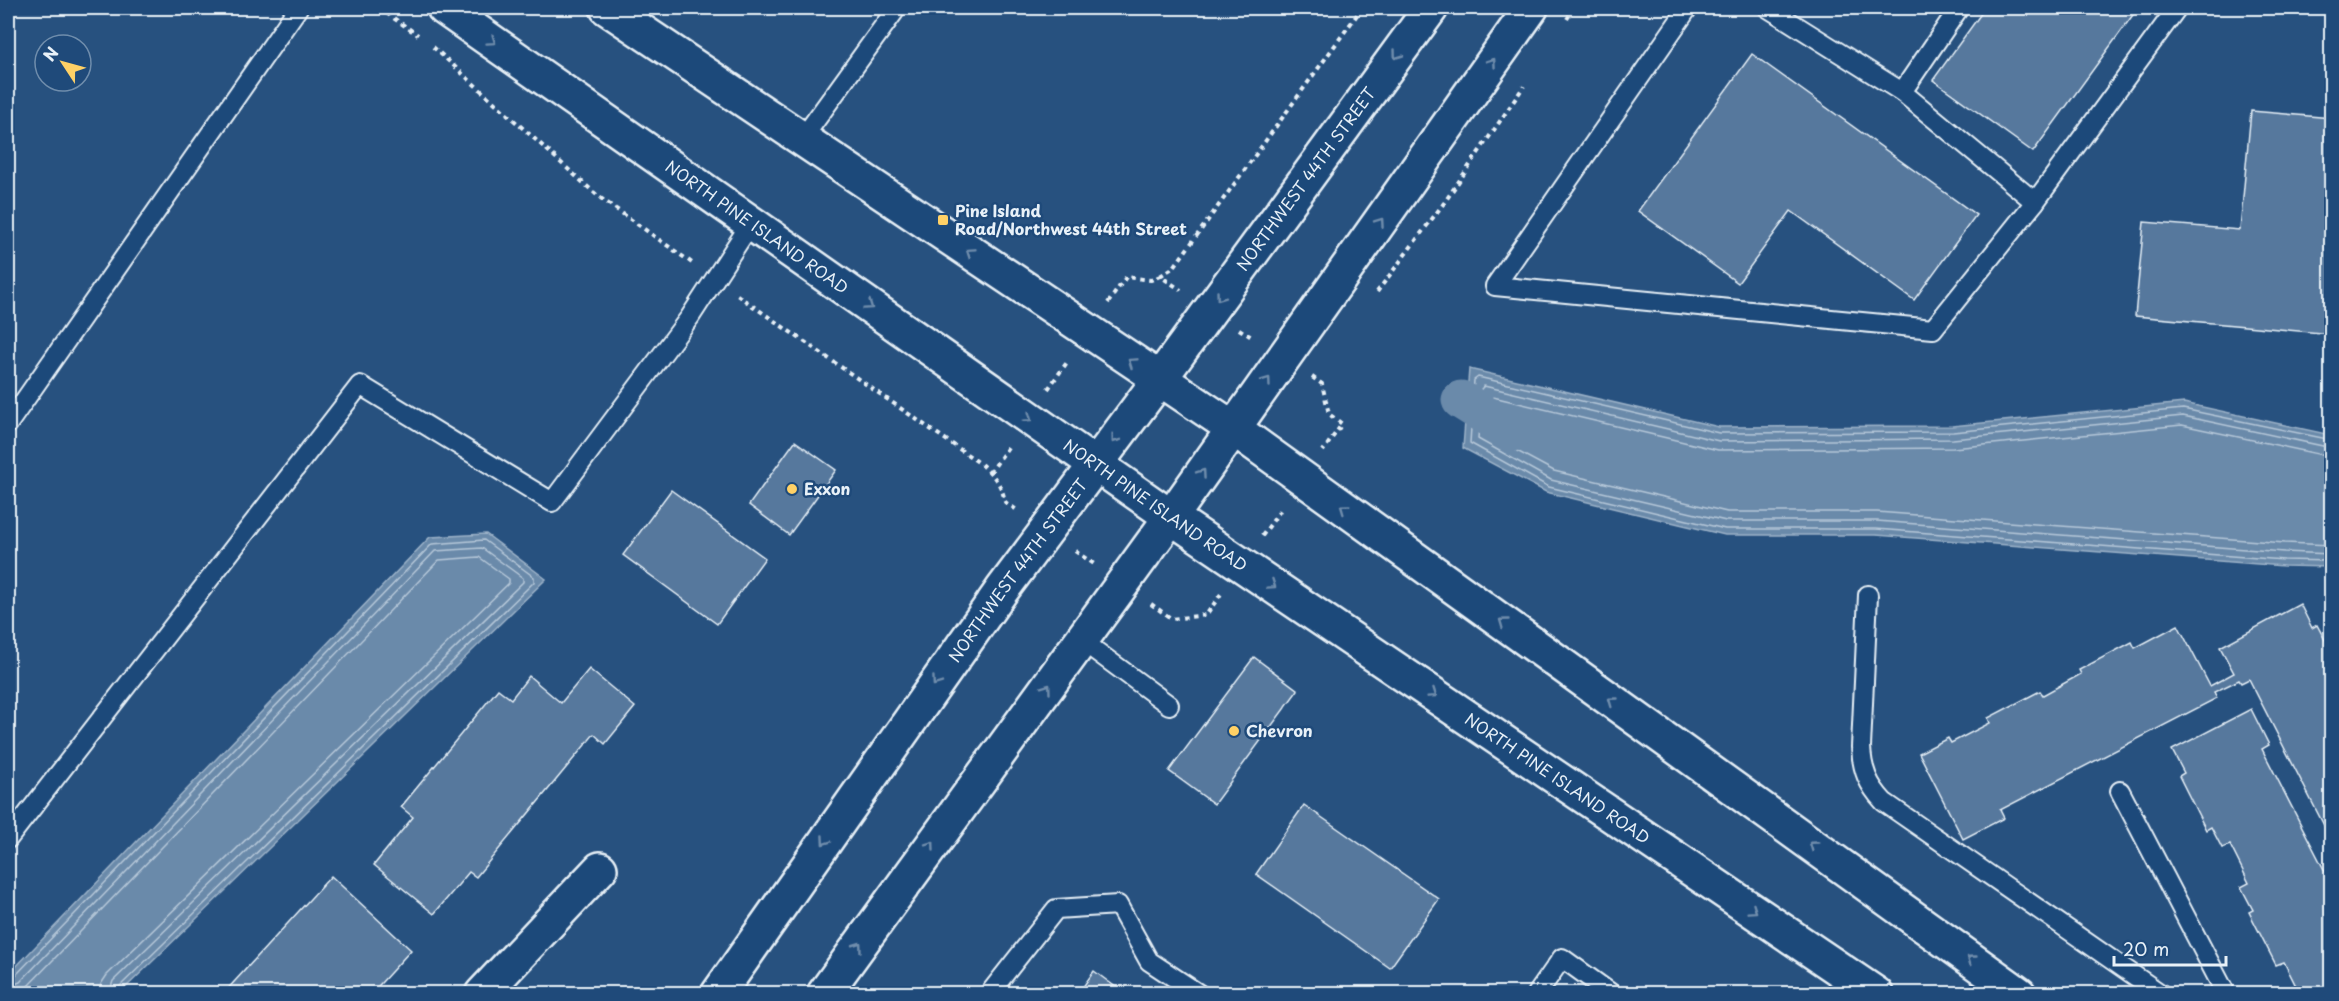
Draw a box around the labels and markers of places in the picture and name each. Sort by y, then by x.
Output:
place label: Pine Island Road/Northwest 44th Street [955,198,1187,240]
marker: Pine Island Road/Northwest 44th Street [936,213,950,227]
place label: Exxon [804,476,851,500]
marker: Exxon [785,482,799,496]
place label: Chevron [1246,718,1313,742]
marker: Chevron [1227,724,1241,738]

